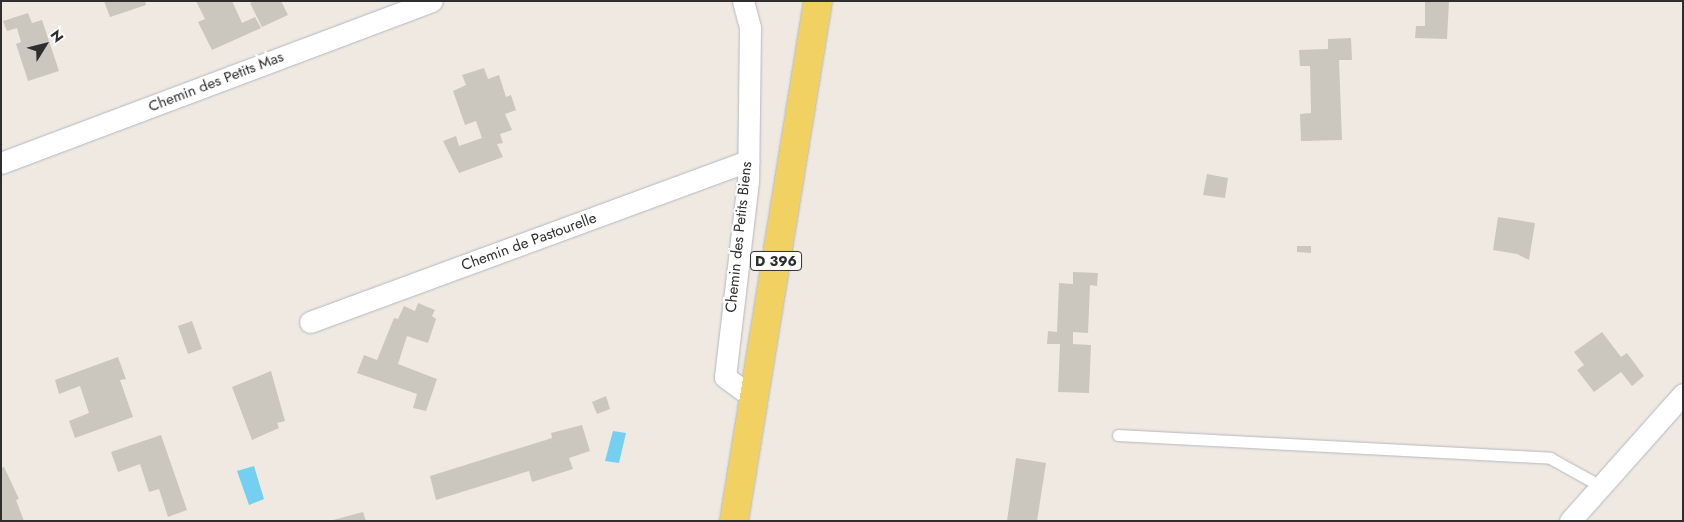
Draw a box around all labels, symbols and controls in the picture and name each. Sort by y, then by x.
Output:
north arrow [20,20,70,70]
text: N [46,26,68,47]
street label: Chemin des Petits Mas [146,48,286,116]
street label: Chemin des Petits Biens [722,161,756,313]
street label: Chemin de Pastourelle [459,209,599,275]
road number: D 396 [750,250,802,272]

